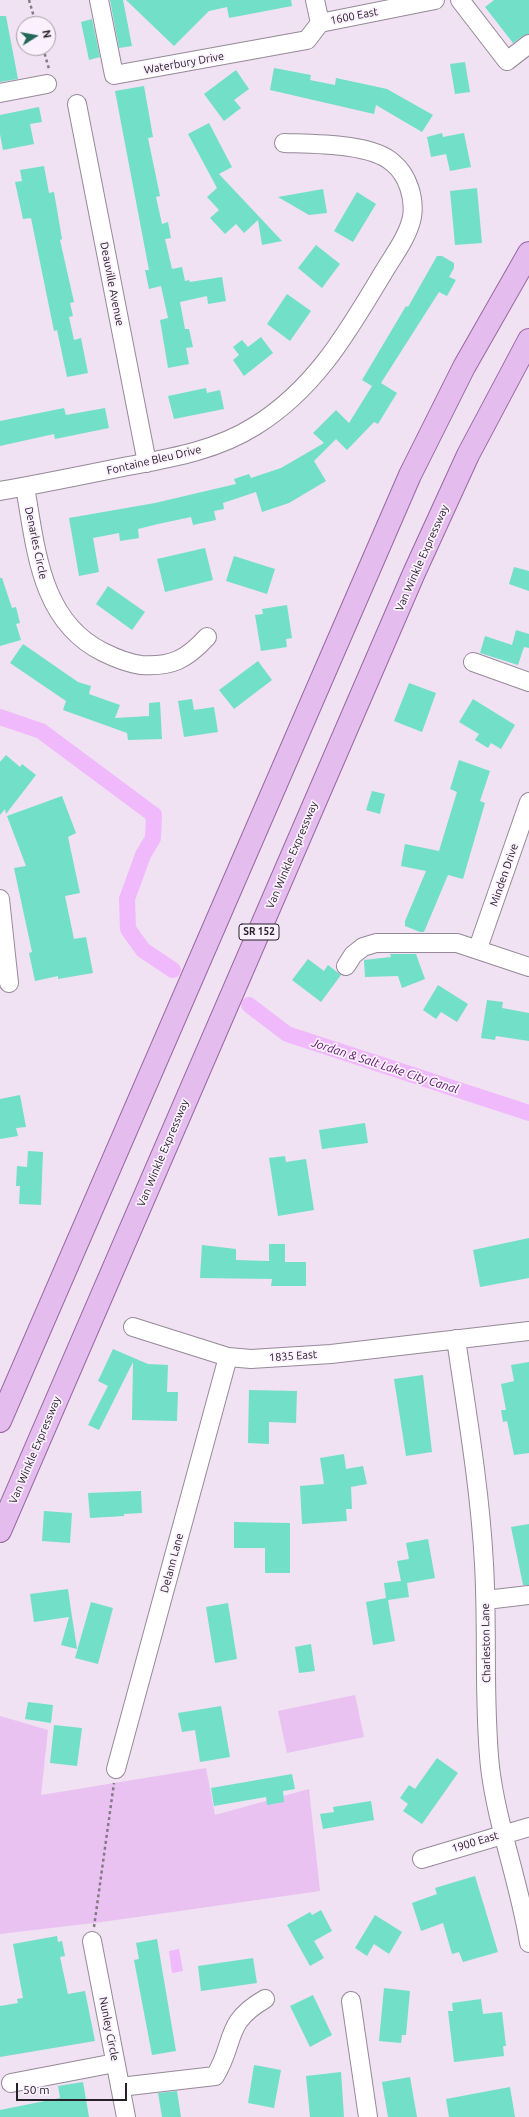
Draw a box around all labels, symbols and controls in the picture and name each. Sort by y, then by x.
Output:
street label: 1600 East [329,5,379,27]
north arrow [16,16,56,56]
text: N [40,29,53,39]
street label: Waterbury Drive [143,49,225,77]
street label: Deauville Avenue [97,241,127,327]
street label: Fontaine Bleu Drive [105,443,203,477]
street label: Van Winkle Expressway [393,503,451,613]
street label: Denarles Circle [22,506,50,580]
street label: Van Winkle Expressway [263,799,321,911]
street label: Minden Drive [487,842,521,908]
road number: SR 152 [239,924,279,940]
water label: Jordan & Salt Lake City Canal [310,1035,460,1097]
street label: Van Winkle Expressway [134,1097,192,1209]
street label: 1835 East [268,1348,318,1364]
street label: Van Winkle Expressway [6,1394,64,1506]
street label: Delann Lane [158,1532,186,1594]
street label: Charleston Lane [479,1603,493,1683]
street label: 1900 East [450,1829,500,1855]
street label: Nunley Circle [96,1996,122,2062]
scale bar [18,2075,129,2101]
text: 50 m [23,2083,50,2096]

